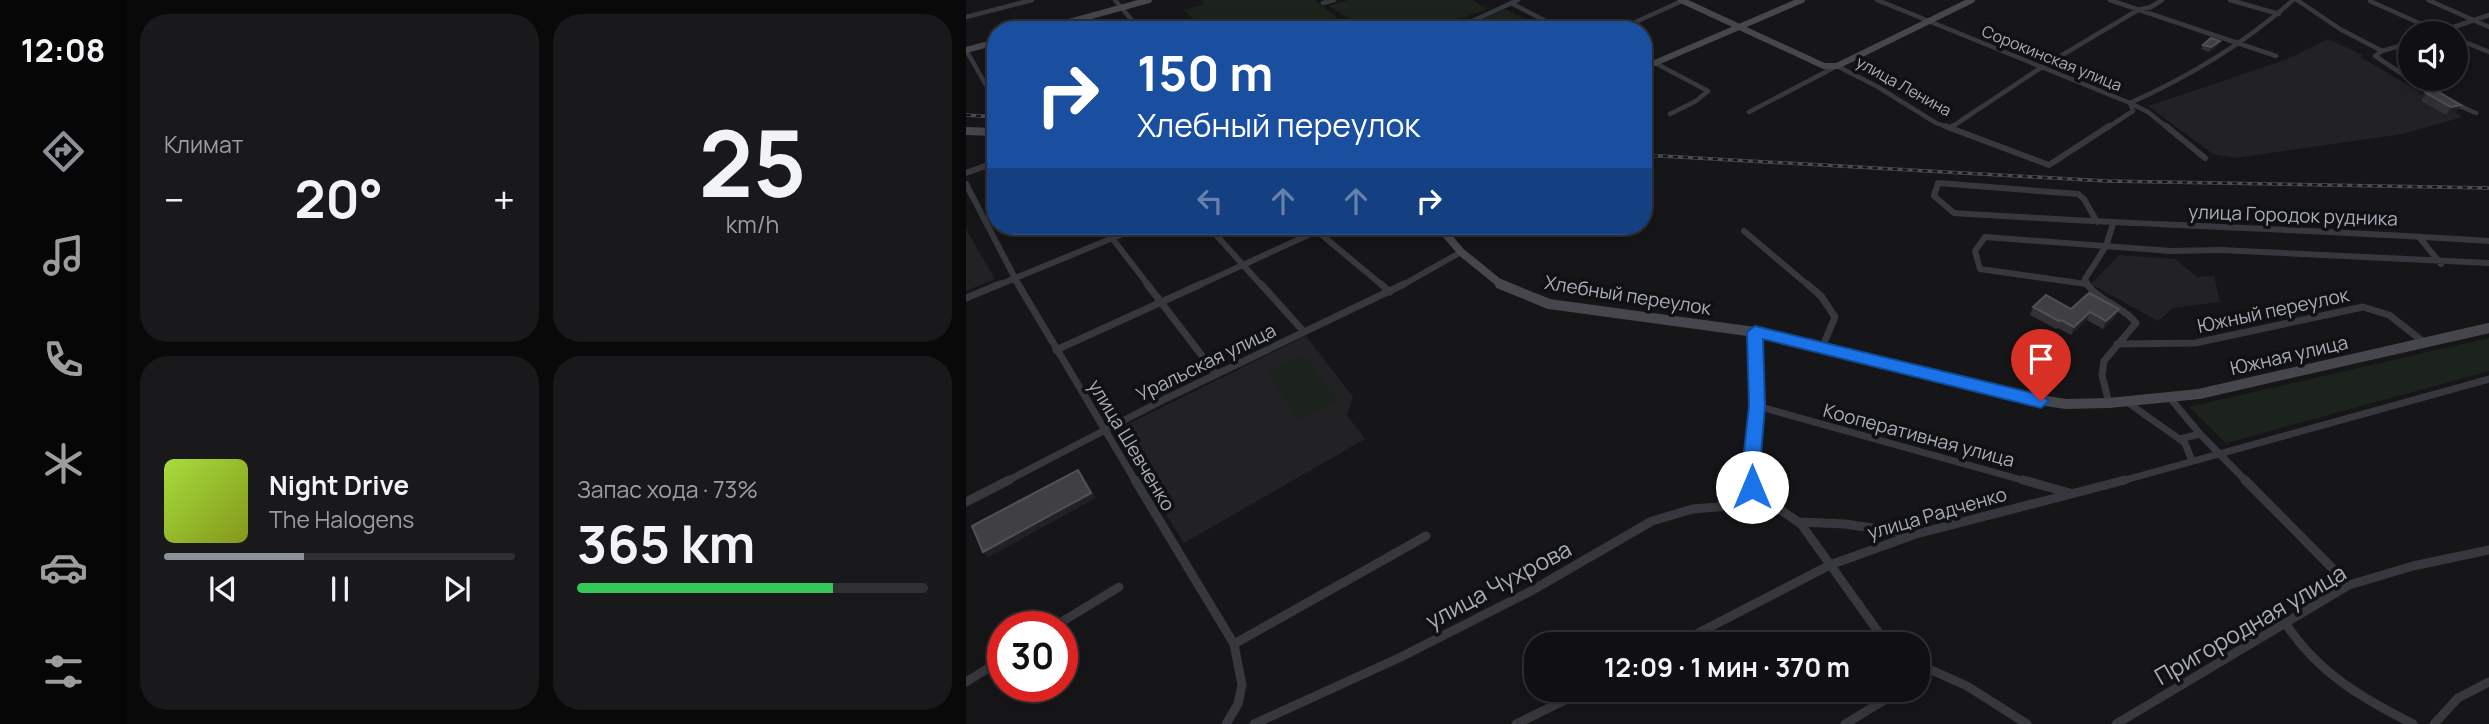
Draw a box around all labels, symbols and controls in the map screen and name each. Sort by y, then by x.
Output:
street label: Сорокинская улица [1979,20,2125,96]
map controls [2398,21,2468,91]
button: sound [2398,21,2468,91]
text: 12:08 [21,28,105,72]
text: 150 m [1137,39,1273,106]
icon: right [1022,49,1113,140]
street label: улица Ленина [1852,51,1956,121]
text: 25 [699,100,806,224]
text: Хлебный переулок [1137,103,1420,147]
icon: directions [39,127,88,176]
text: Климат [164,128,243,160]
text: 20° [295,163,383,234]
text: − [164,173,185,225]
text: + [493,173,515,225]
icon: left [1191,182,1229,220]
icon: ahead [1264,182,1302,220]
icon: ahead [1337,182,1375,220]
icon: right [1410,182,1448,220]
street label: улица Городок рудника [2188,198,2398,232]
text: km/h [726,208,779,240]
icon: music [39,231,88,280]
street label: Хлебный переулок [1543,269,1714,321]
street label: Южный переулок [2195,281,2352,339]
street label: Уральская улица [1132,317,1280,407]
pin [2011,329,2071,401]
street label: Южная улица [2228,329,2350,381]
icon: phone [39,335,88,384]
icon: arrive [2022,340,2060,378]
street label: улица Шевченко [1082,374,1182,516]
street label: Кооперативная улица [1820,397,2018,473]
icon: climate [39,439,88,488]
position arrow [1715,450,1789,524]
text: Night Drive [269,467,409,503]
text: Запас хода · 73% [577,473,758,505]
street label: улица Радченко [1864,481,2010,545]
text: The Halogens [269,503,414,535]
text: 365 km [577,508,755,579]
street label: улица Чухрова [1419,532,1577,636]
icon: car [39,543,88,592]
street label: Пригородная улица [2148,556,2352,692]
icon: previous [204,570,242,608]
icon: pause [321,570,359,608]
icon: next [438,570,476,608]
speed limit sign: 30 [987,611,1078,702]
icon: filters [39,647,88,696]
text: 12:09 · 1 мин · 370 m [1604,649,1850,685]

